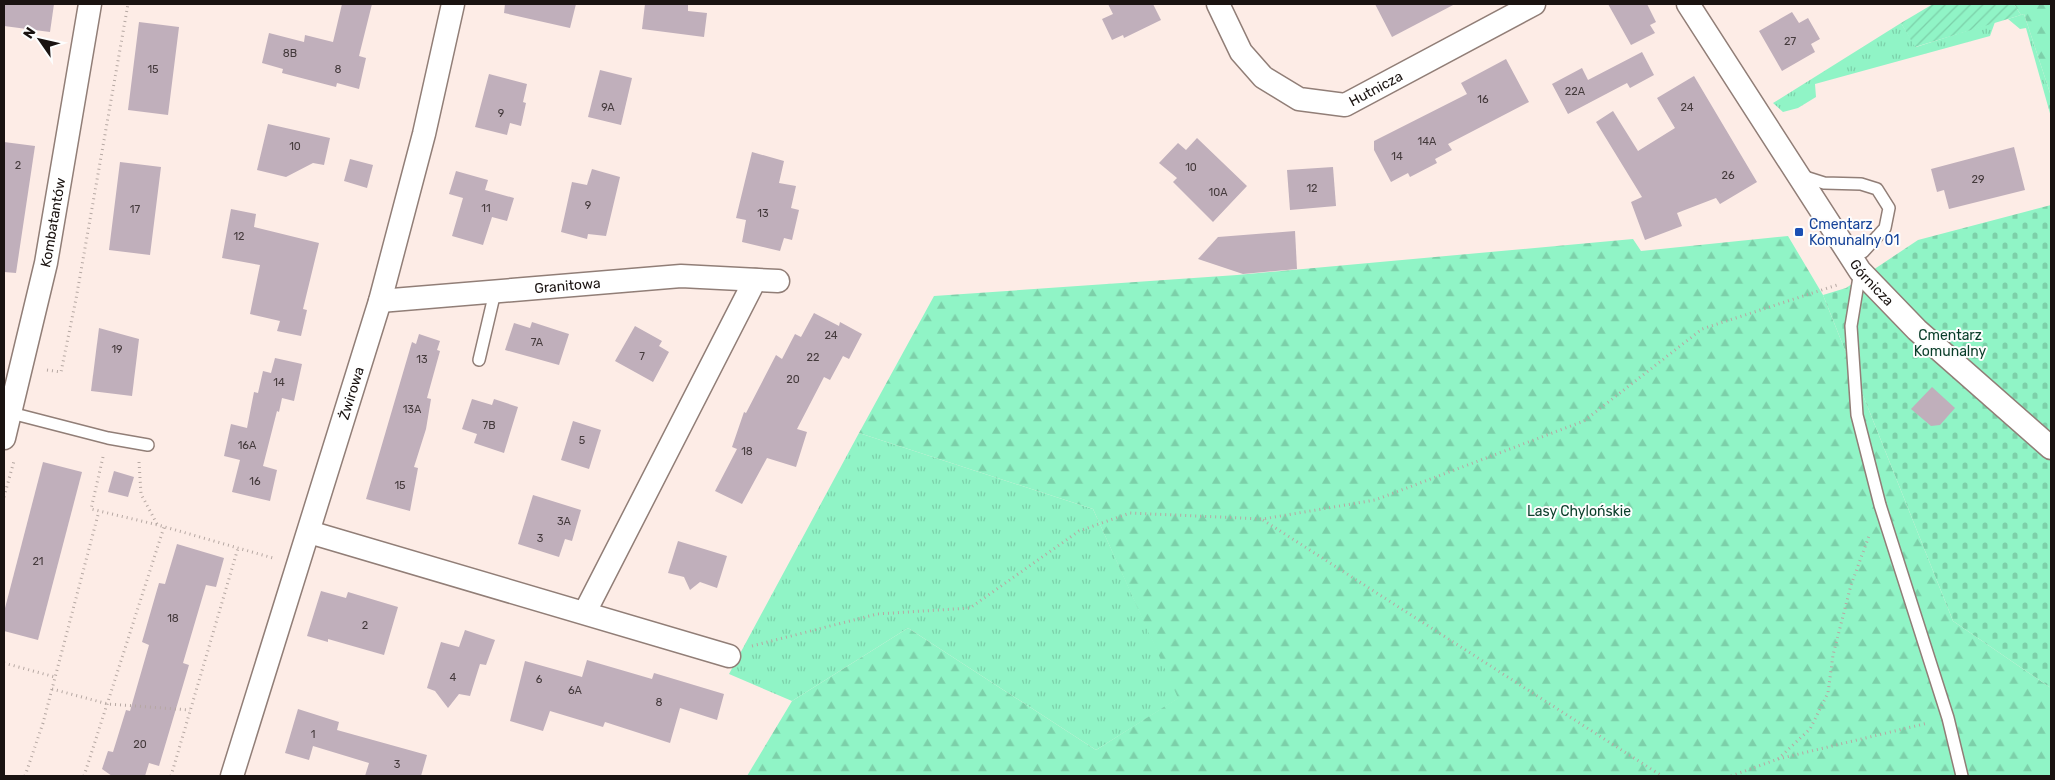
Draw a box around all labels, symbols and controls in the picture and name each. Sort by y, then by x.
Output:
north arrow [15,15,65,65]
text: N [20,24,40,42]
house number: 27 [1784,35,1796,48]
house number: 8B [283,47,297,60]
house number: 15 [147,63,159,76]
house number: 8 [335,63,342,76]
street label: Hutnicza [1346,67,1406,110]
house number: 22A [1565,85,1586,98]
house number: 16 [1477,93,1489,106]
house number: 9A [601,101,615,114]
house number: 24 [1680,101,1694,114]
house number: 9 [498,107,504,120]
house number: 14A [1418,135,1437,148]
house number: 10 [289,140,301,153]
house number: 14 [1391,150,1403,163]
house number: 2 [15,159,21,172]
house number: 10 [1185,161,1197,174]
house number: 26 [1721,169,1735,182]
house number: 29 [1972,173,1984,186]
street label: Kombatantów [37,176,69,269]
house number: 12 [1306,182,1318,195]
house number: 10A [1208,186,1228,199]
house number: 9 [585,199,591,212]
house number: 11 [481,202,491,215]
house number: 17 [130,203,141,216]
house number: 13 [757,207,769,220]
place label: Cmentarz Komunalny 01 [1809,216,1899,249]
marker: Cmentarz Komunalny 01 [1793,226,1805,238]
house number: 12 [233,230,245,243]
street label: Górnicza [1846,256,1897,309]
street label: Granitowa [534,274,601,297]
park label: Cmentarz Komunalny [1914,327,1987,360]
house number: 24 [824,329,838,342]
house number: 7A [531,336,544,349]
house number: 19 [111,343,123,356]
house number: 7 [639,350,645,363]
house number: 22 [807,351,819,364]
house number: 13 [416,353,428,366]
street label: Żwirowa [335,365,368,422]
house number: 20 [786,373,800,386]
house number: 14 [273,376,285,389]
house number: 13A [403,403,422,416]
house number: 7B [483,419,496,432]
house number: 5 [579,434,586,447]
house number: 16A [238,439,257,452]
house number: 18 [741,445,753,458]
house number: 16 [249,475,261,488]
house number: 15 [394,479,406,492]
park label: Lasy Chylońskie [1527,503,1631,520]
house number: 3A [557,515,572,528]
house number: 3 [537,532,544,545]
house number: 21 [32,555,44,568]
house number: 18 [167,612,179,625]
house number: 2 [362,619,368,632]
house number: 4 [450,671,457,684]
house number: 6 [536,673,543,686]
house number: 6A [568,684,583,697]
house number: 8 [656,696,663,709]
house number: 1 [311,728,315,741]
house number: 20 [133,738,147,751]
house number: 3 [394,758,401,771]

